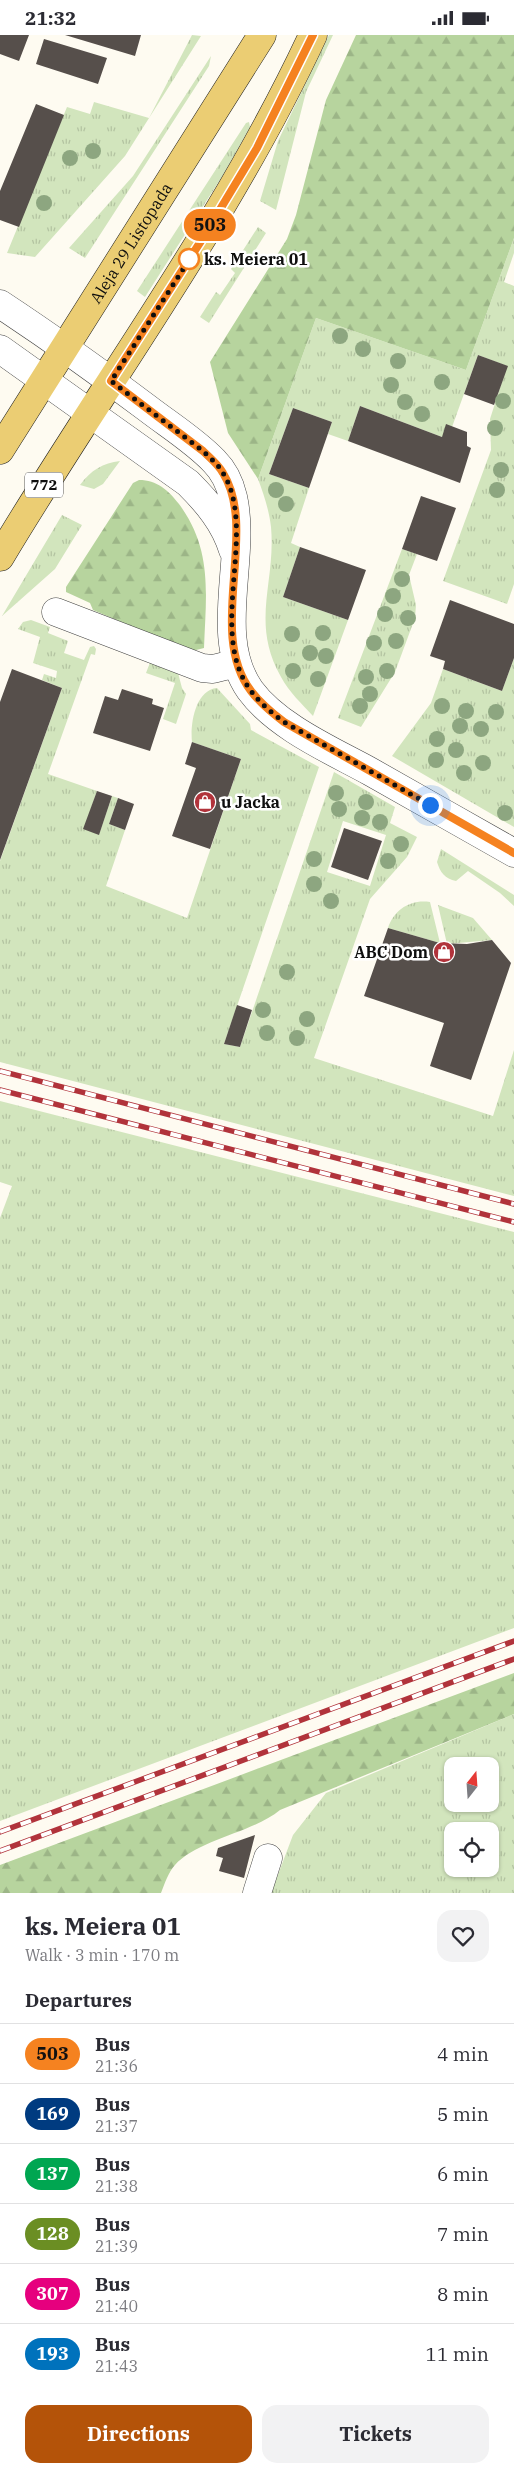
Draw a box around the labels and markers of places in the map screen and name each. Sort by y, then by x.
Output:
marker: ks. Meiera 01 [178,248,200,270]
place label: ks. Meiera 01 [204,249,308,269]
shop icon: u Jacka [193,790,217,814]
place label: u Jacka [221,792,280,812]
shop icon: ABC Dom [432,940,456,964]
place label: ABC Dom [354,942,428,962]

